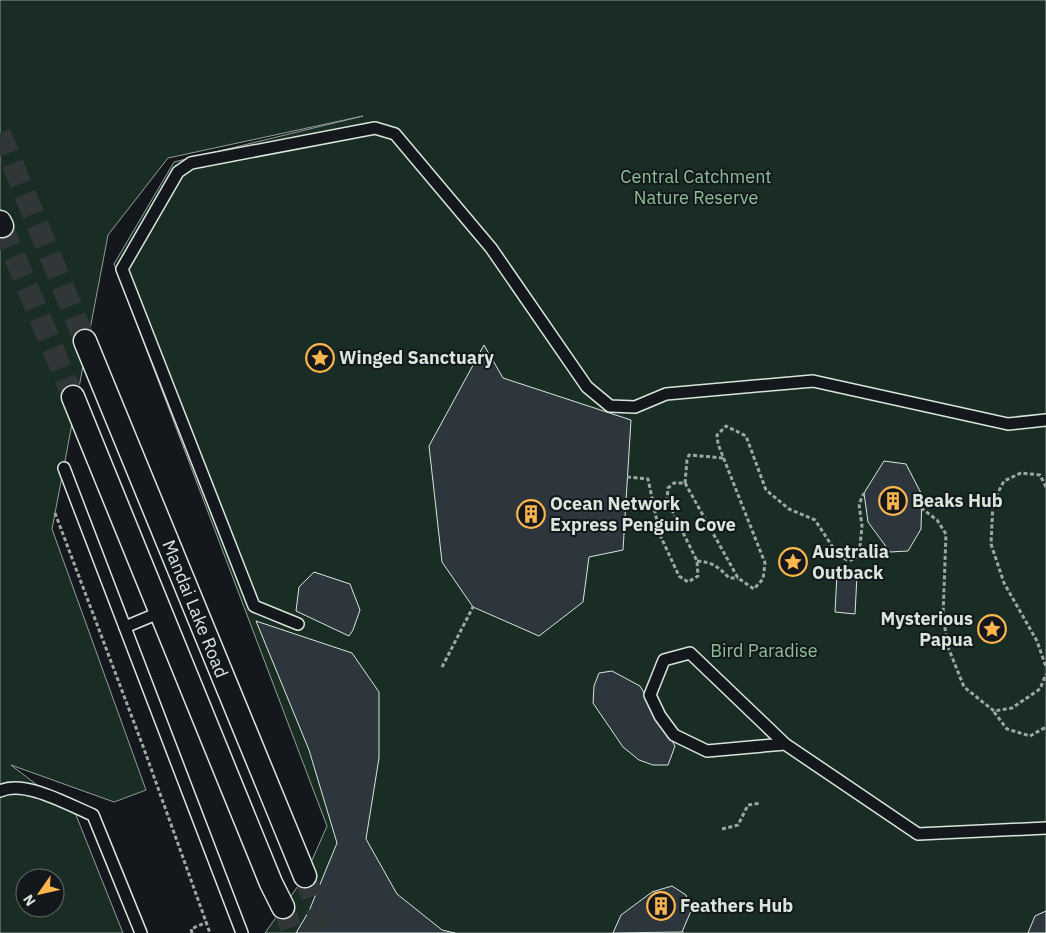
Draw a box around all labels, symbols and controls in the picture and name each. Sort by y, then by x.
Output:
park label: Central Catchment Nature Reserve [620,165,772,209]
place icon: Winged Sanctuary [305,343,335,373]
place label: Winged Sanctuary [339,346,494,369]
building icon: Beaks Hub [878,486,908,516]
place label: Beaks Hub [912,489,1003,512]
place label: Ocean Network Express Penguin Cove [550,492,736,536]
building icon: Ocean Network Express Penguin Cove [516,499,546,529]
street label: Mandai Lake Road [157,537,234,681]
place label: Australia Outback [812,540,889,584]
place icon: Australia Outback [778,547,808,577]
place label: Mysterious Papua [881,607,973,651]
place icon: Mysterious Papua [977,614,1007,644]
park label: Bird Paradise [710,639,818,662]
north arrow [15,868,65,918]
text: N [19,891,40,910]
building icon: Feathers Hub [646,891,676,921]
place label: Feathers Hub [680,894,793,917]

